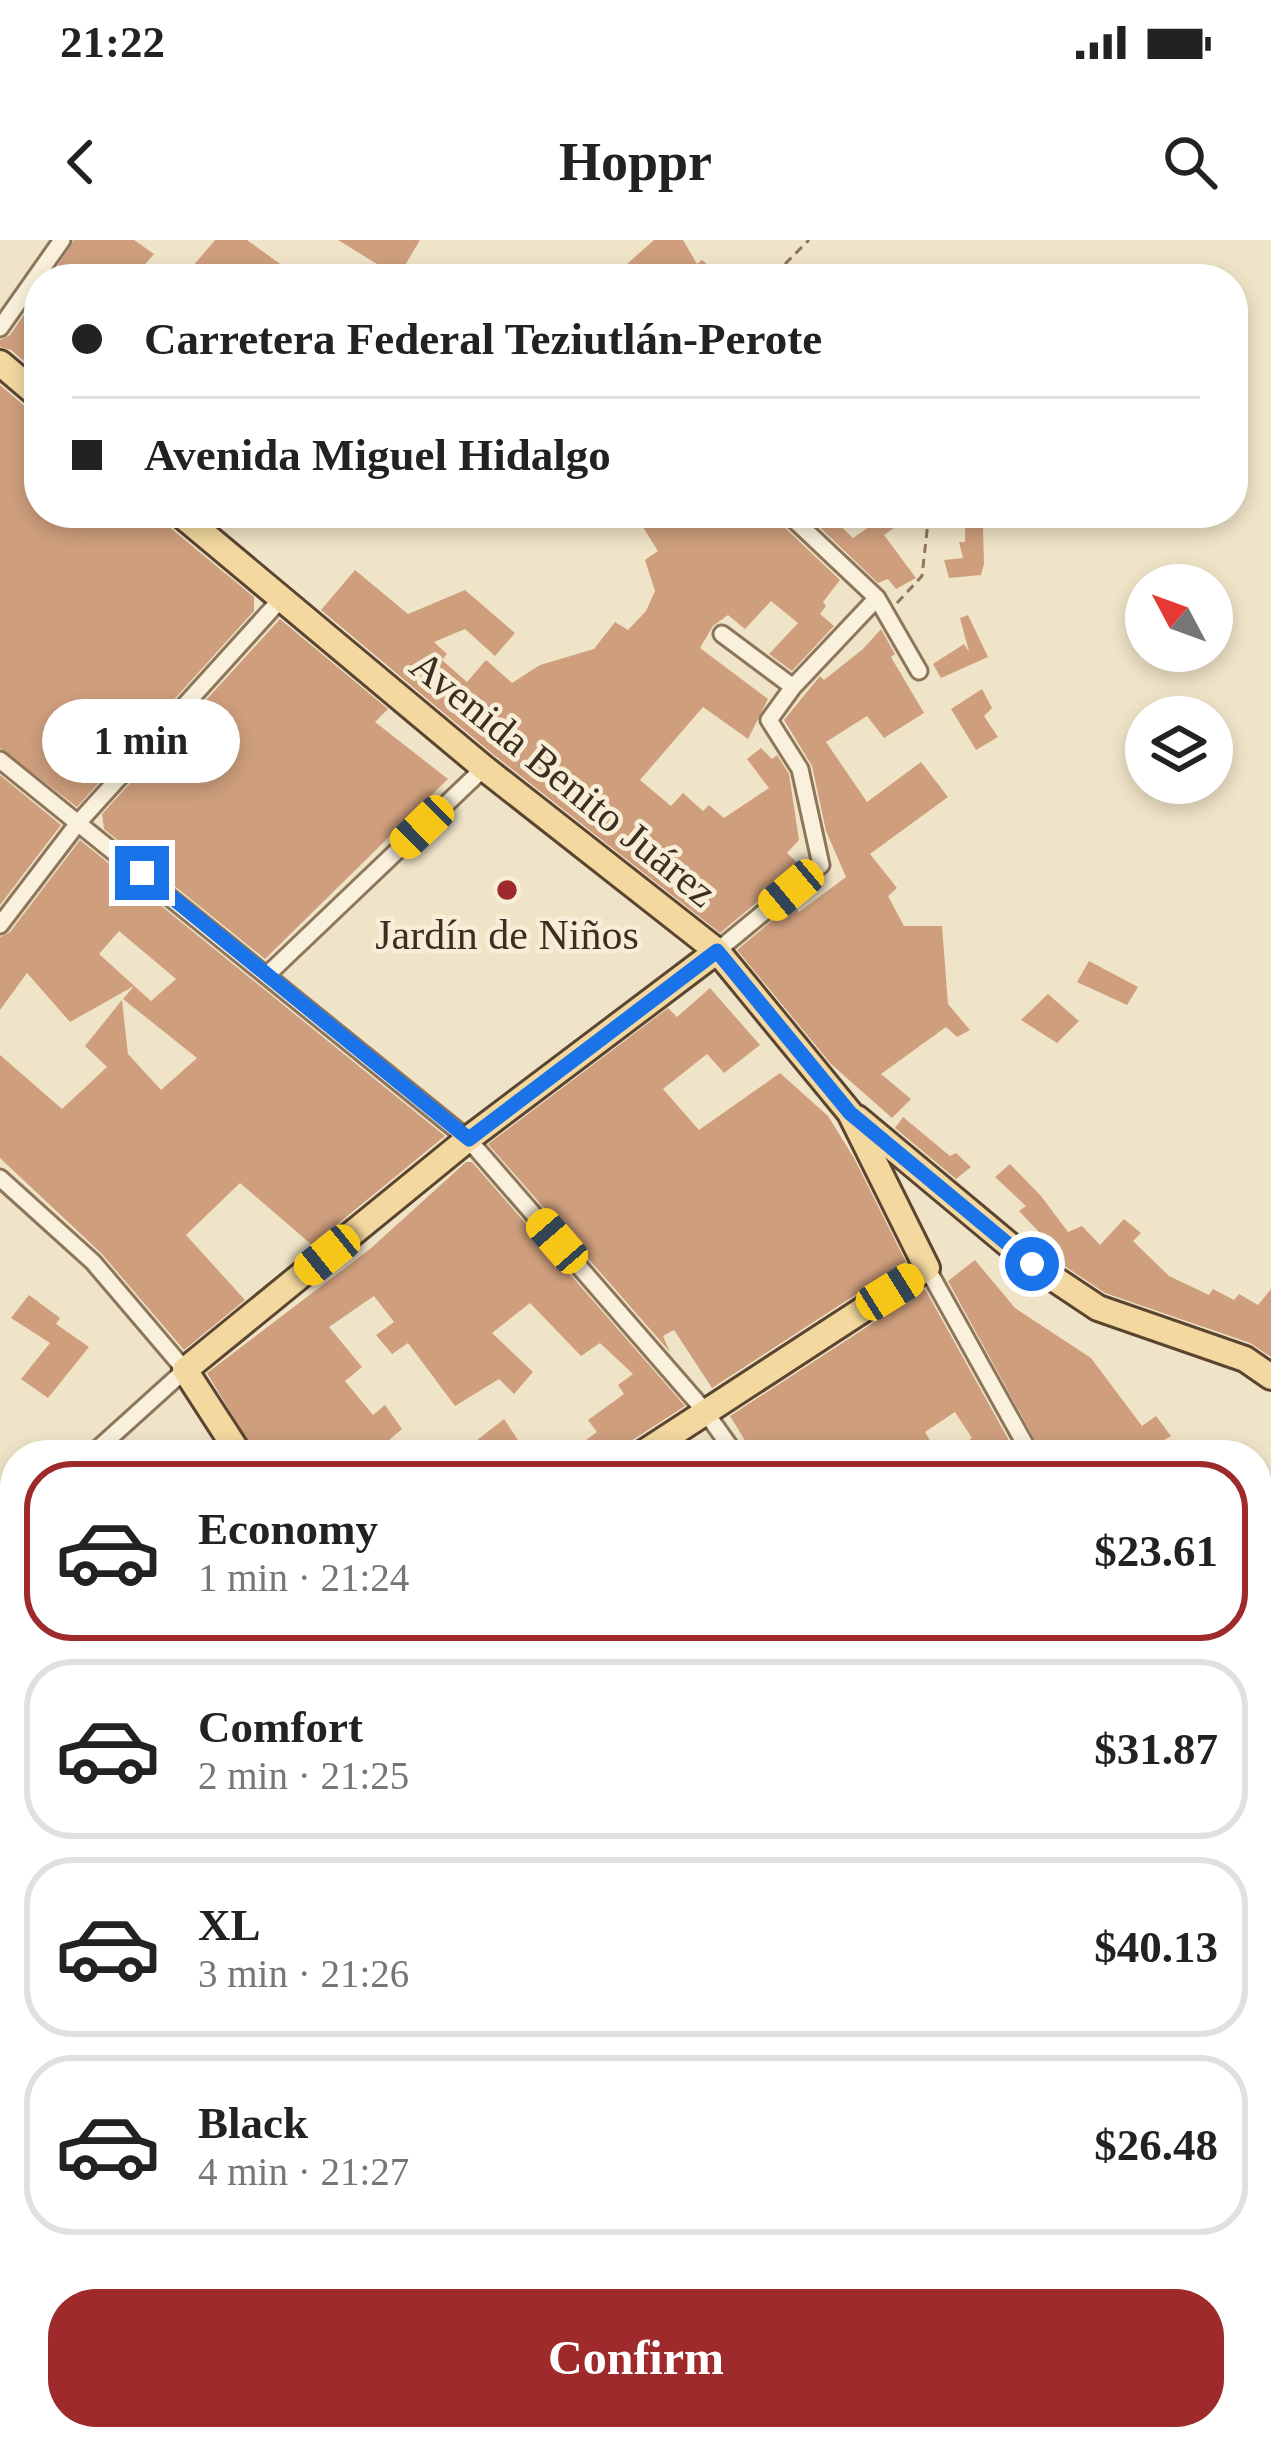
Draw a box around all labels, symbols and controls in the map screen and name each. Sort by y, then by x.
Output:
text: 21:22 [60,17,165,67]
icon: back [48,129,114,195]
icon: search [1157,129,1223,195]
text: Hoppr [559,132,712,192]
text: Carretera Federal Teziutlán-Perote [144,314,822,364]
text: Avenida Miguel Hidalgo [144,430,611,480]
north arrow [1125,564,1233,672]
map controls [1125,564,1233,804]
street label: Avenida Benito Juárez [401,642,725,916]
button: layers [1125,696,1233,804]
callout: 1 min [43,699,241,783]
text: 1 min [94,719,188,762]
car [384,789,460,865]
route end [115,846,169,900]
car [752,853,830,927]
marker: Jardín de Niños [494,877,520,903]
place label: Jardín de Niños [375,912,639,958]
car [520,1202,594,1280]
car [288,1218,366,1292]
route start [1005,1237,1059,1291]
car [850,1258,930,1326]
icon: car [54,1497,162,1605]
text: Economy [198,1504,378,1554]
text: $23.61 [1094,1526,1218,1576]
text: 1 min · 21:24 [198,1556,409,1599]
icon: car [54,1695,162,1803]
text: Comfort [198,1702,363,1752]
text: $31.87 [1094,1724,1218,1774]
text: 2 min · 21:25 [198,1754,409,1797]
icon: car [54,1893,162,2001]
text: XL [198,1900,261,1950]
text: $40.13 [1094,1922,1218,1972]
text: 3 min · 21:26 [198,1952,409,1995]
icon: car [54,2091,162,2199]
text: Black [198,2098,308,2148]
text: $26.48 [1094,2120,1218,2170]
text: 4 min · 21:27 [198,2150,409,2193]
button: Confirm [48,2289,1224,2427]

